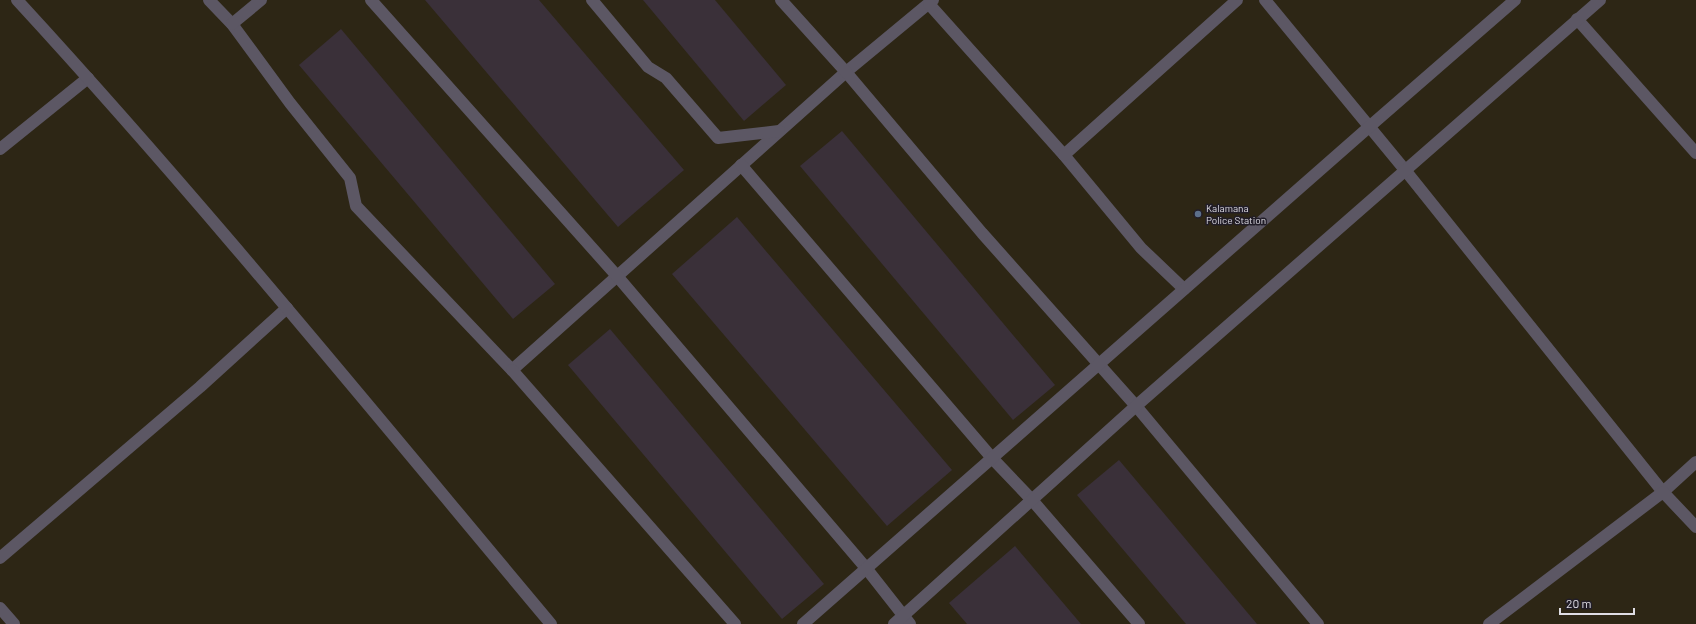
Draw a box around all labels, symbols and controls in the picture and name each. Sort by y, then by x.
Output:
place label: Kalamana Police Station [1206,202,1266,226]
marker: Kalamana Police Station [1193,209,1203,219]
scale bar [1560,590,1634,616]
text: 20 m [1566,596,1592,610]

